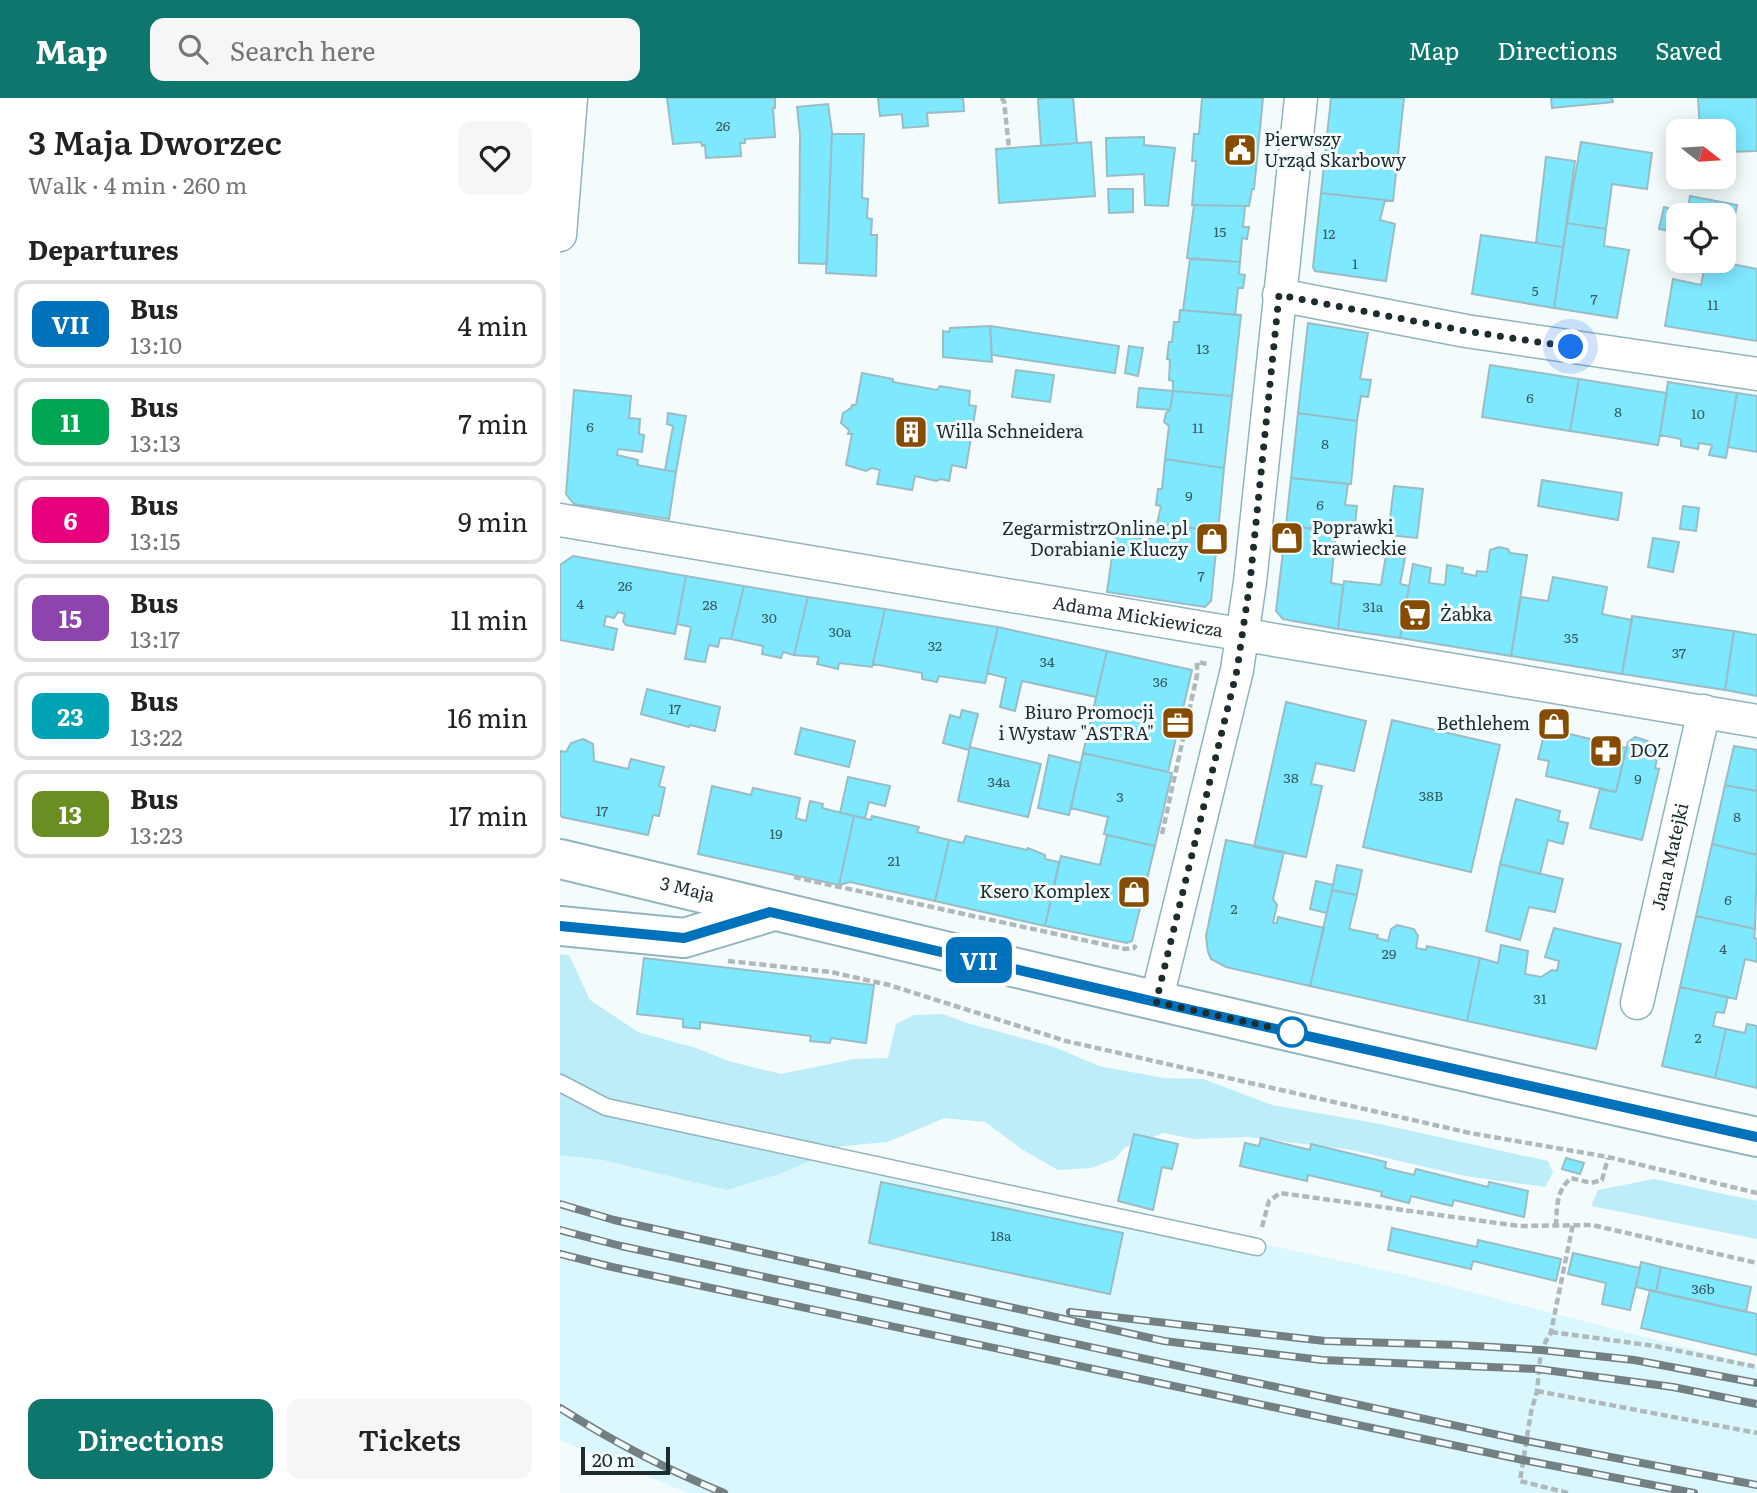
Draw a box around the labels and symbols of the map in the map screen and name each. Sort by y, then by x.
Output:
house number: 26 [716,115,731,135]
north arrow [1666,119,1736,189]
place label: Pierwszy Urząd Skarbowy [1264,125,1407,173]
public building icon: Pierwszy Urząd Skarbowy [1221,131,1259,169]
house number: 15 [1214,221,1226,241]
house number: 12 [1323,223,1335,243]
house number: 1 [1352,253,1358,273]
house number: 5 [1531,280,1539,300]
house number: 7 [1590,288,1598,308]
house number: 11 [1707,294,1719,314]
your location [1553,329,1588,364]
house number: 13 [1196,338,1210,358]
house number: 6 [1526,387,1534,407]
house number: 8 [1614,401,1622,421]
house number: 10 [1691,403,1705,423]
building icon: Willa Schneidera [892,413,930,451]
house number: 6 [586,416,594,436]
place label: Willa Schneidera [936,417,1084,444]
house number: 11 [1192,417,1204,437]
house number: 8 [1321,433,1329,453]
house number: 9 [1185,485,1193,505]
house number: 6 [1316,494,1324,514]
place label: Poprawki krawieckie [1312,513,1406,561]
place label: ZegarmistrzOnline.pl Dorabianie Kluczy [1002,514,1189,562]
shop icon: Poprawki krawieckie [1268,519,1306,557]
shop icon: ZegarmistrzOnline.pl Dorabianie Kluczy [1193,520,1231,558]
house number: 7 [1197,565,1205,585]
house number: 26 [618,575,633,595]
street label: Adama Mickiewicza [1051,588,1226,643]
house number: 4 [576,593,584,613]
house number: 28 [703,594,718,614]
house number: 31a [1363,596,1384,616]
supermarket icon: Żabka [1396,596,1434,634]
place label: Żabka [1440,600,1493,627]
house number: 30 [761,607,777,627]
house number: 30a [828,621,852,641]
house number: 35 [1564,627,1578,647]
house number: 32 [928,635,942,655]
house number: 37 [1672,642,1686,662]
house number: 34 [1039,651,1055,671]
house number: 36 [1152,671,1168,691]
house number: 17 [669,698,681,718]
place label: Biuro Promocji i Wystaw "ASTRA" [999,698,1154,746]
office icon: Biuro Promocji i Wystaw "ASTRA" [1159,704,1197,742]
shop icon: Bethlehem [1535,705,1573,743]
place label: Bethlehem [1437,709,1530,736]
pharmacy icon: DOZ [1587,732,1625,770]
place label: DOZ [1630,736,1669,763]
house number: 38 [1283,767,1299,787]
house number: 9 [1634,768,1642,788]
house number: 34a [988,771,1011,791]
house number: 38B [1419,785,1443,805]
house number: 3 [1116,786,1124,806]
house number: 17 [596,800,608,820]
street label: Jana Matejki [1644,800,1695,913]
house number: 8 [1733,806,1741,826]
house number: 19 [769,823,783,843]
house number: 21 [888,850,901,870]
street label: 3 Maja [658,869,718,908]
shop icon: Ksero Komplex [1115,873,1153,911]
place label: Ksero Komplex [980,877,1111,904]
house number: 6 [1724,889,1732,909]
house number: 2 [1230,898,1238,918]
line badge: VII [939,937,1019,983]
house number: 4 [1719,938,1727,958]
house number: 29 [1382,943,1396,963]
house number: 31 [1533,988,1547,1008]
unlabelled marker [1277,1017,1307,1047]
house number: 2 [1694,1027,1702,1047]
house number: 18a [991,1225,1012,1245]
house number: 36b [1691,1278,1715,1298]
scale bar [581,1444,670,1476]

